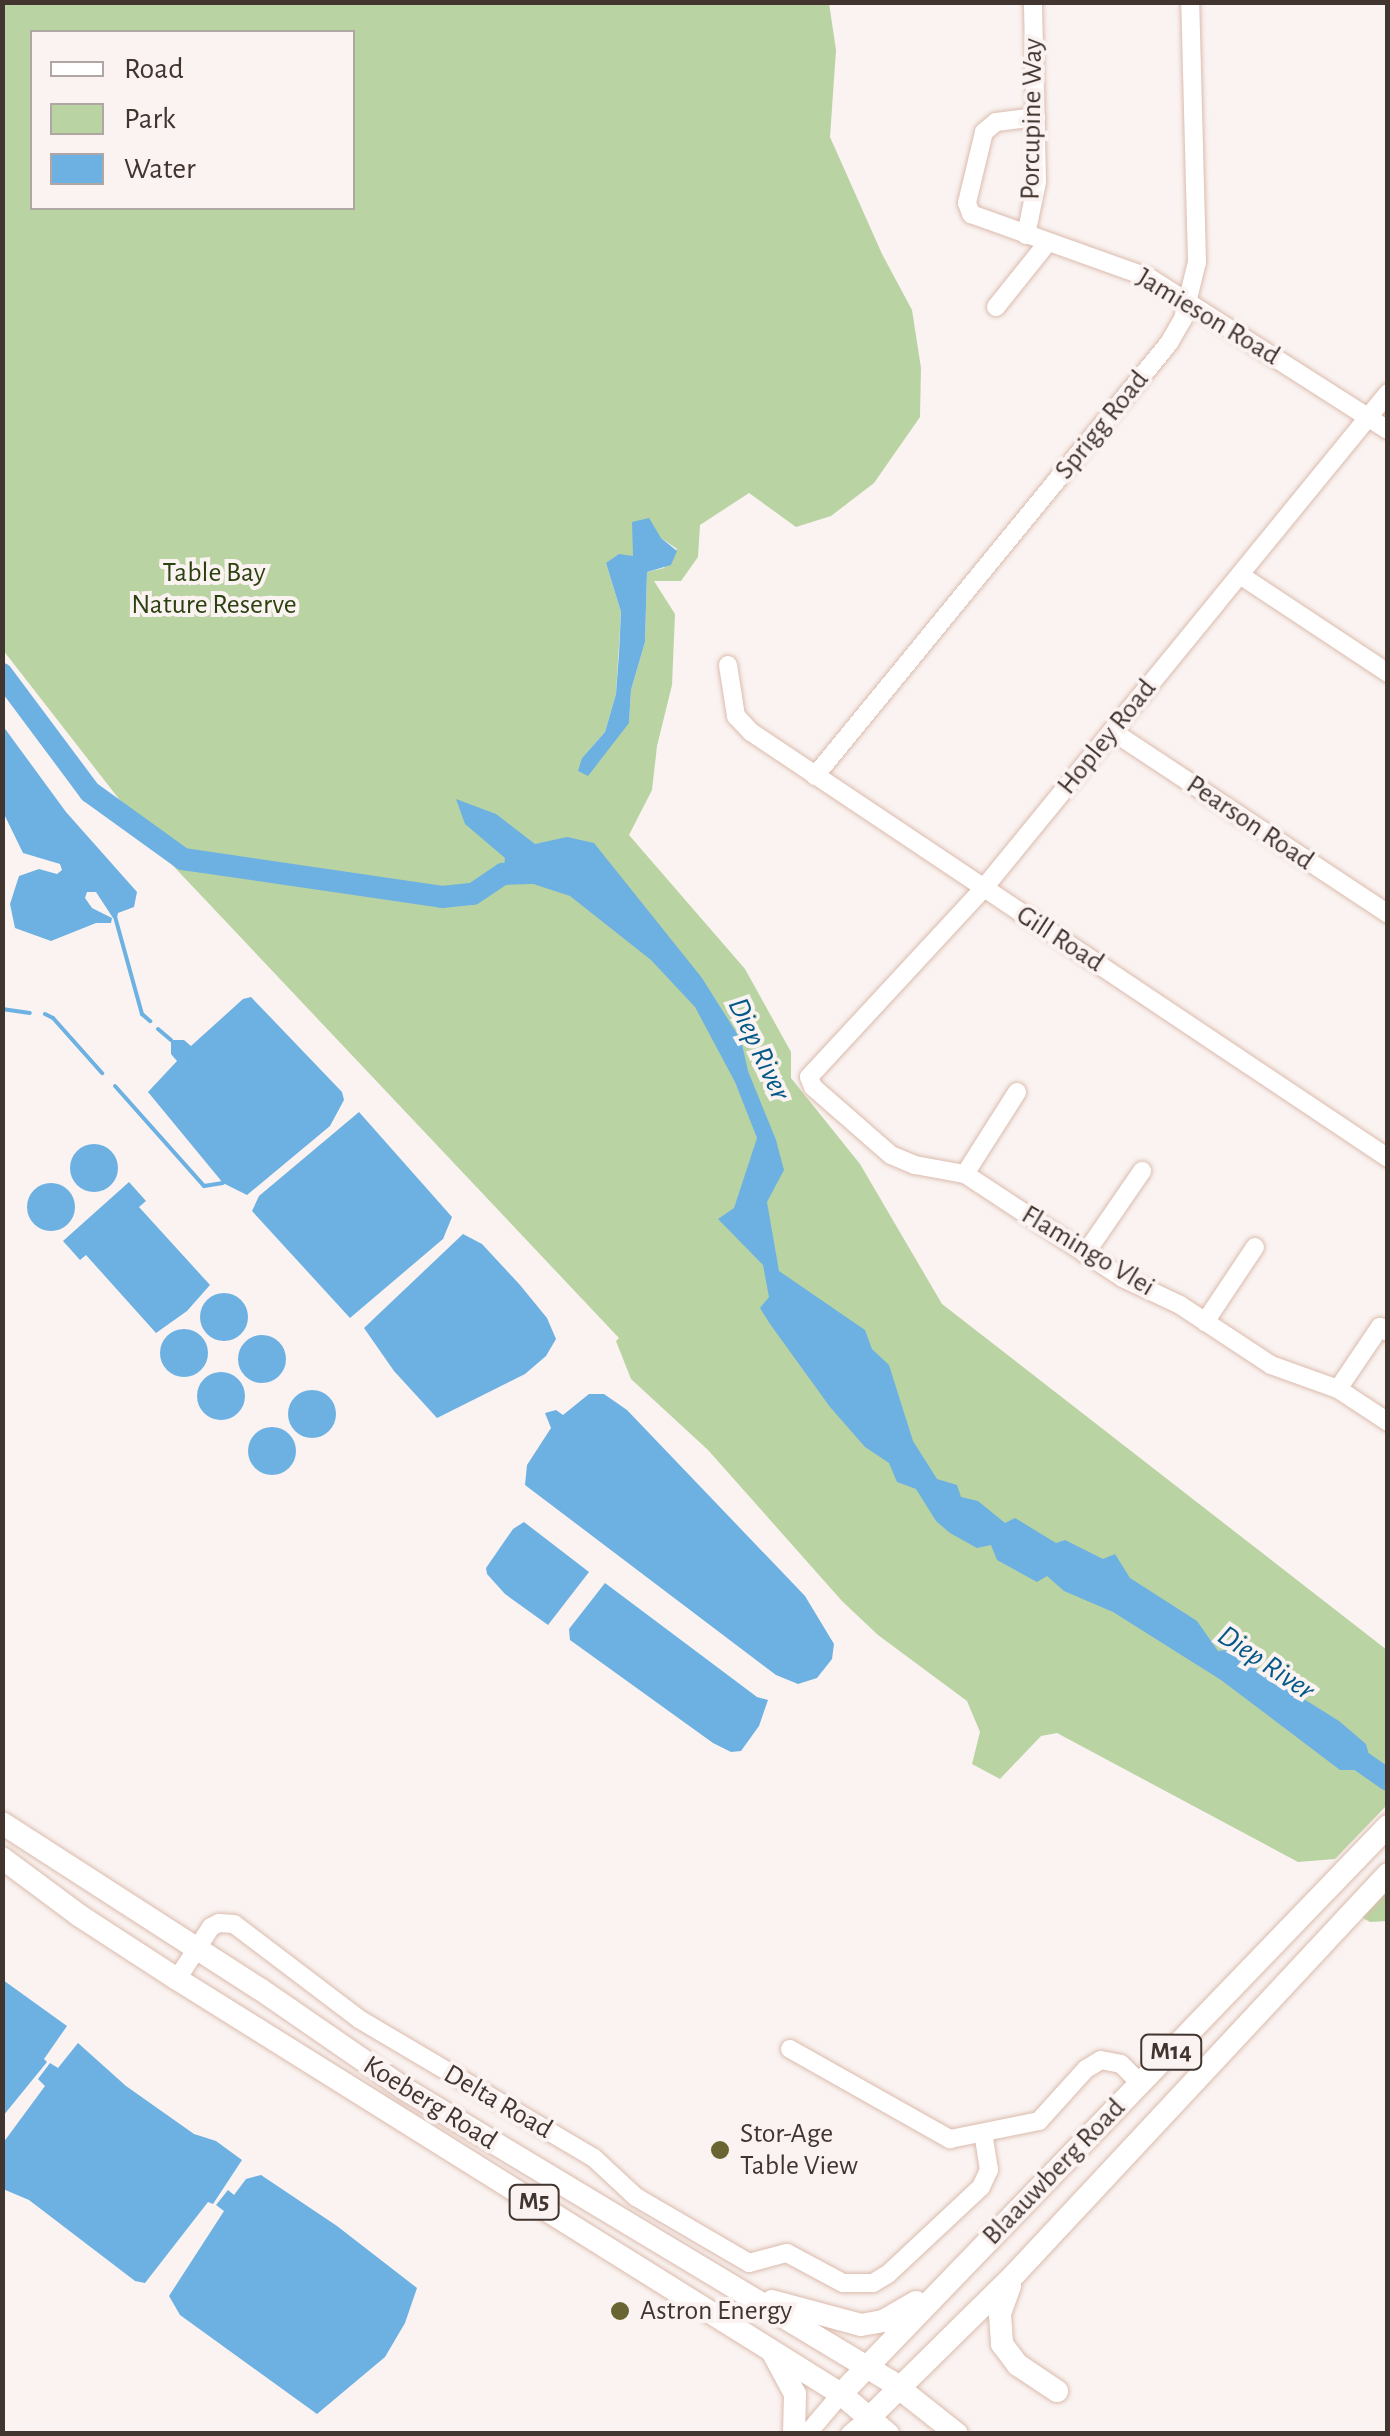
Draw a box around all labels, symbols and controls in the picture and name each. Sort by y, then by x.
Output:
legend [30,30,355,210]
street label: Porcupine Way [1014,38,1050,200]
text: Road [124,54,184,84]
text: Park [124,104,176,134]
text: Water [124,154,196,184]
street label: Jamieson Road [1130,261,1286,373]
street label: Sprigg Road [1048,364,1156,486]
park label: Table Bay Nature Reserve [131,556,297,622]
street label: Hopley Road [1050,673,1164,801]
street label: Pearson Road [1180,768,1320,878]
street label: Gill Road [1010,898,1110,980]
water label: Diep River [720,992,798,1106]
street label: Flamingo Vlei [1015,1198,1161,1304]
water label: Diep River [1211,1618,1321,1708]
road number: M14 [1138,2032,1204,2072]
street label: Koeberg Road [357,2049,503,2157]
street label: Delta Road [438,2057,558,2147]
street label: Blaauwberg Road [976,2092,1132,2252]
place label: Stor-Age Table View [740,2117,858,2183]
marker: Stor-Age Table View [709,2139,731,2161]
road number: M5 [506,2182,562,2222]
place label: Astron Energy [640,2294,792,2328]
marker: Astron Energy [609,2300,631,2322]

